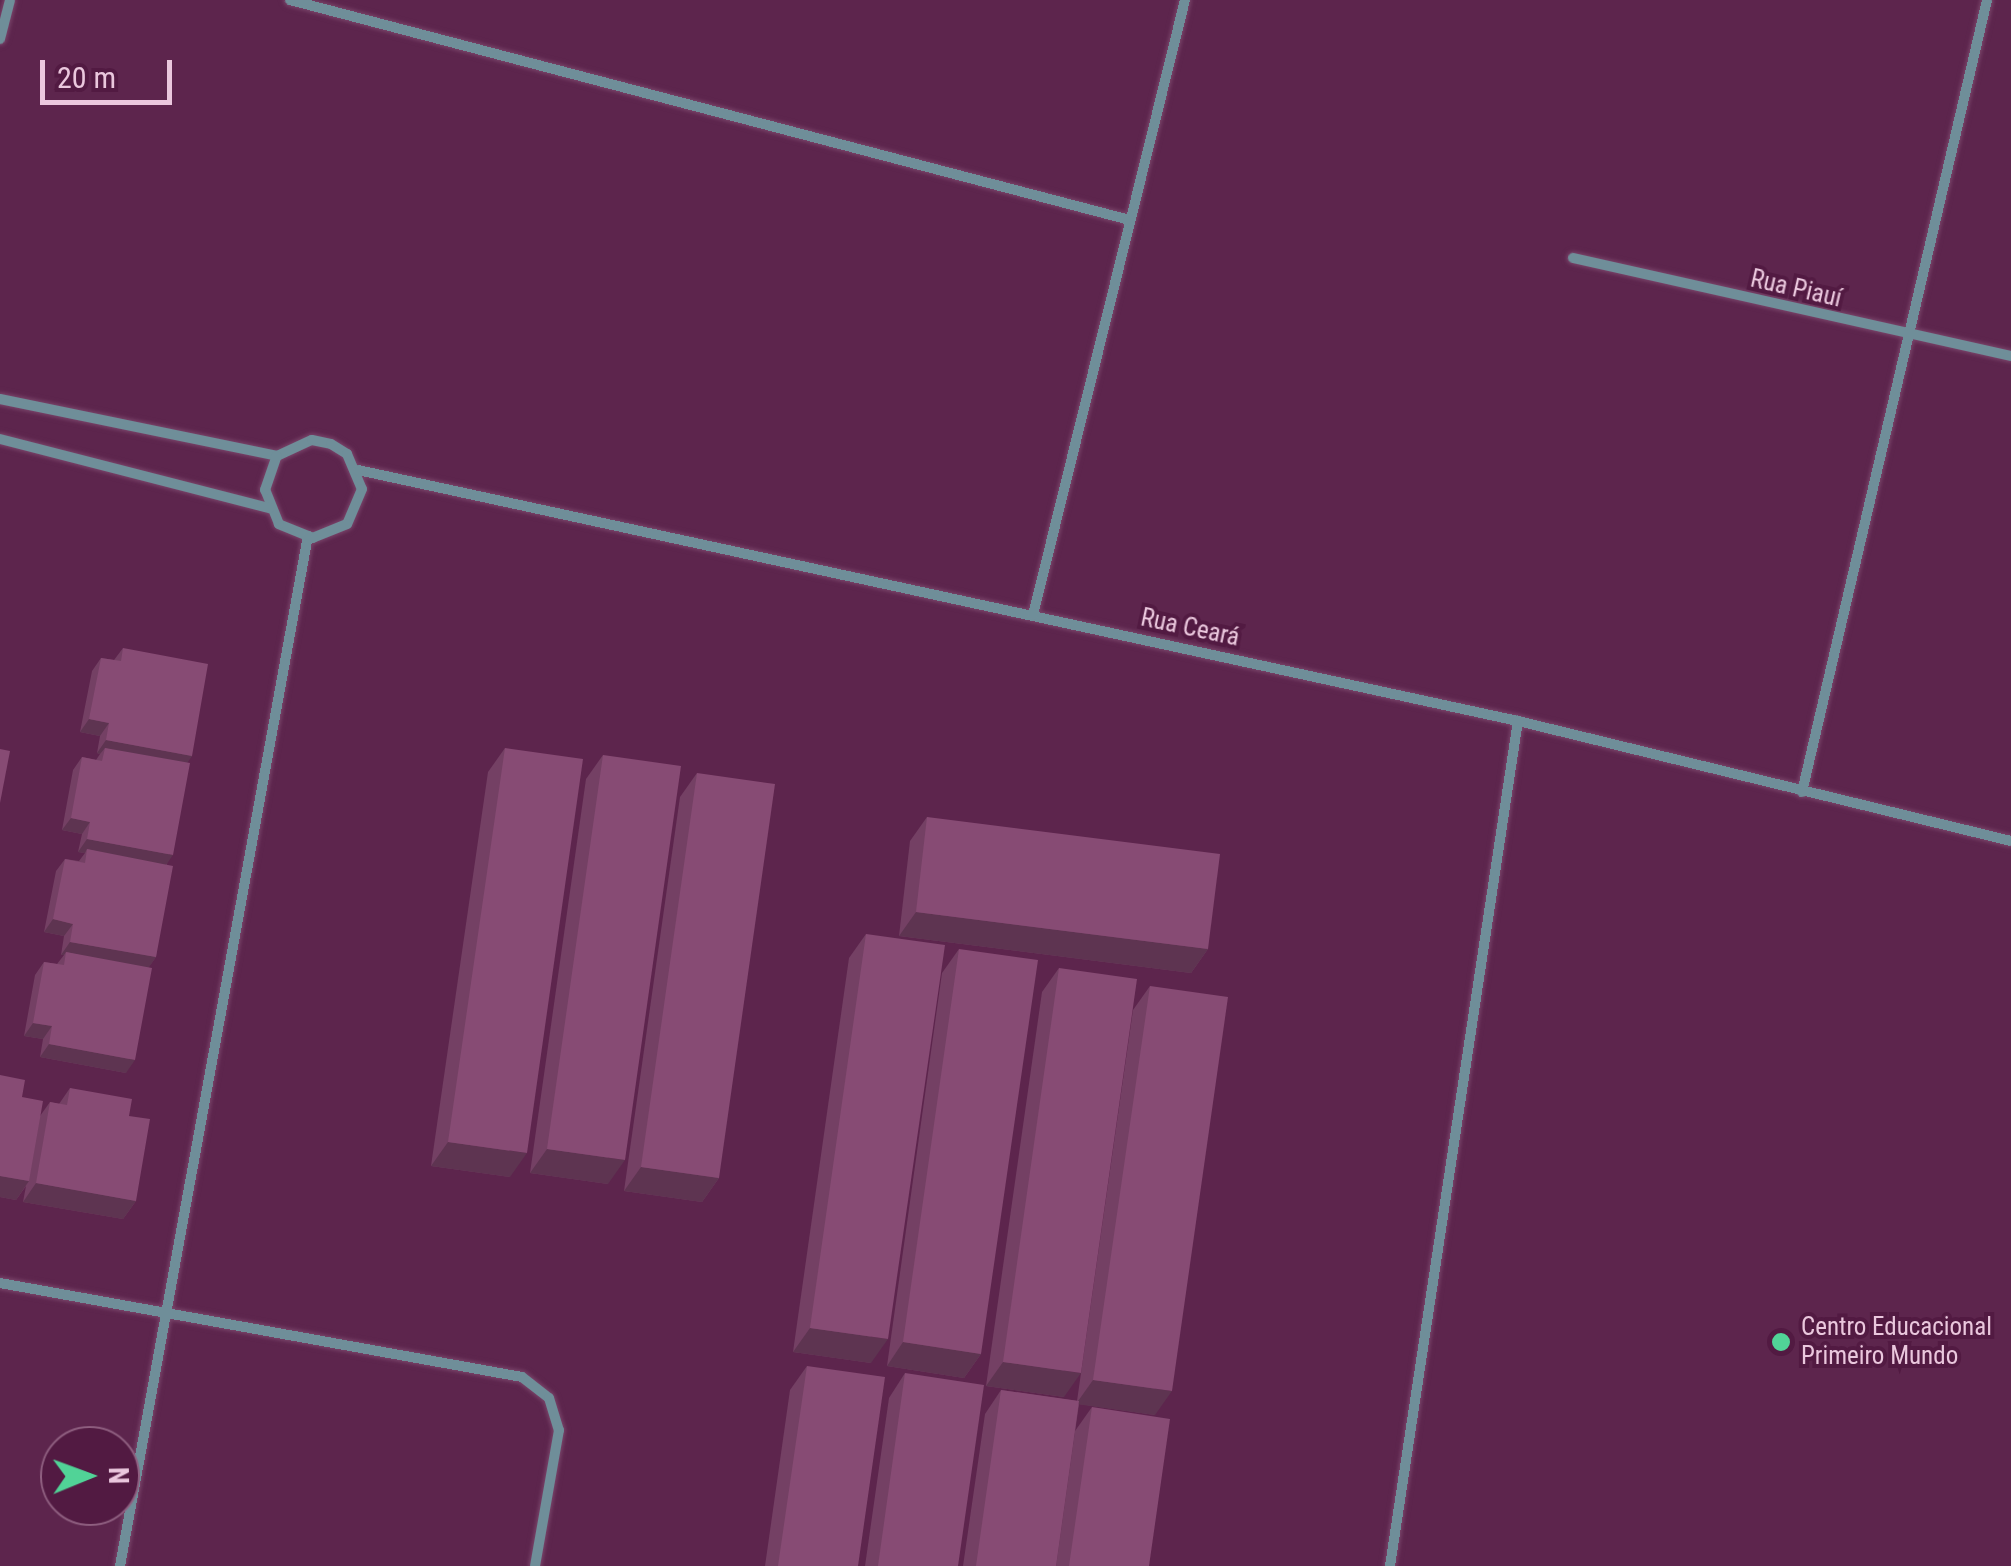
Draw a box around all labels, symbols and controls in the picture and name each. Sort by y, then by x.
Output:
scale bar [45,40,178,102]
text: 20 m [57,60,116,95]
street label: Rua Piauí [1748,264,1844,314]
street label: Rua Ceará [1138,603,1242,653]
place label: Centro Educacional Primeiro Mundo [1801,1313,1992,1372]
marker: Centro Educacional Primeiro Mundo [1770,1331,1792,1353]
north arrow [40,1426,140,1526]
text: N [102,1467,135,1484]

